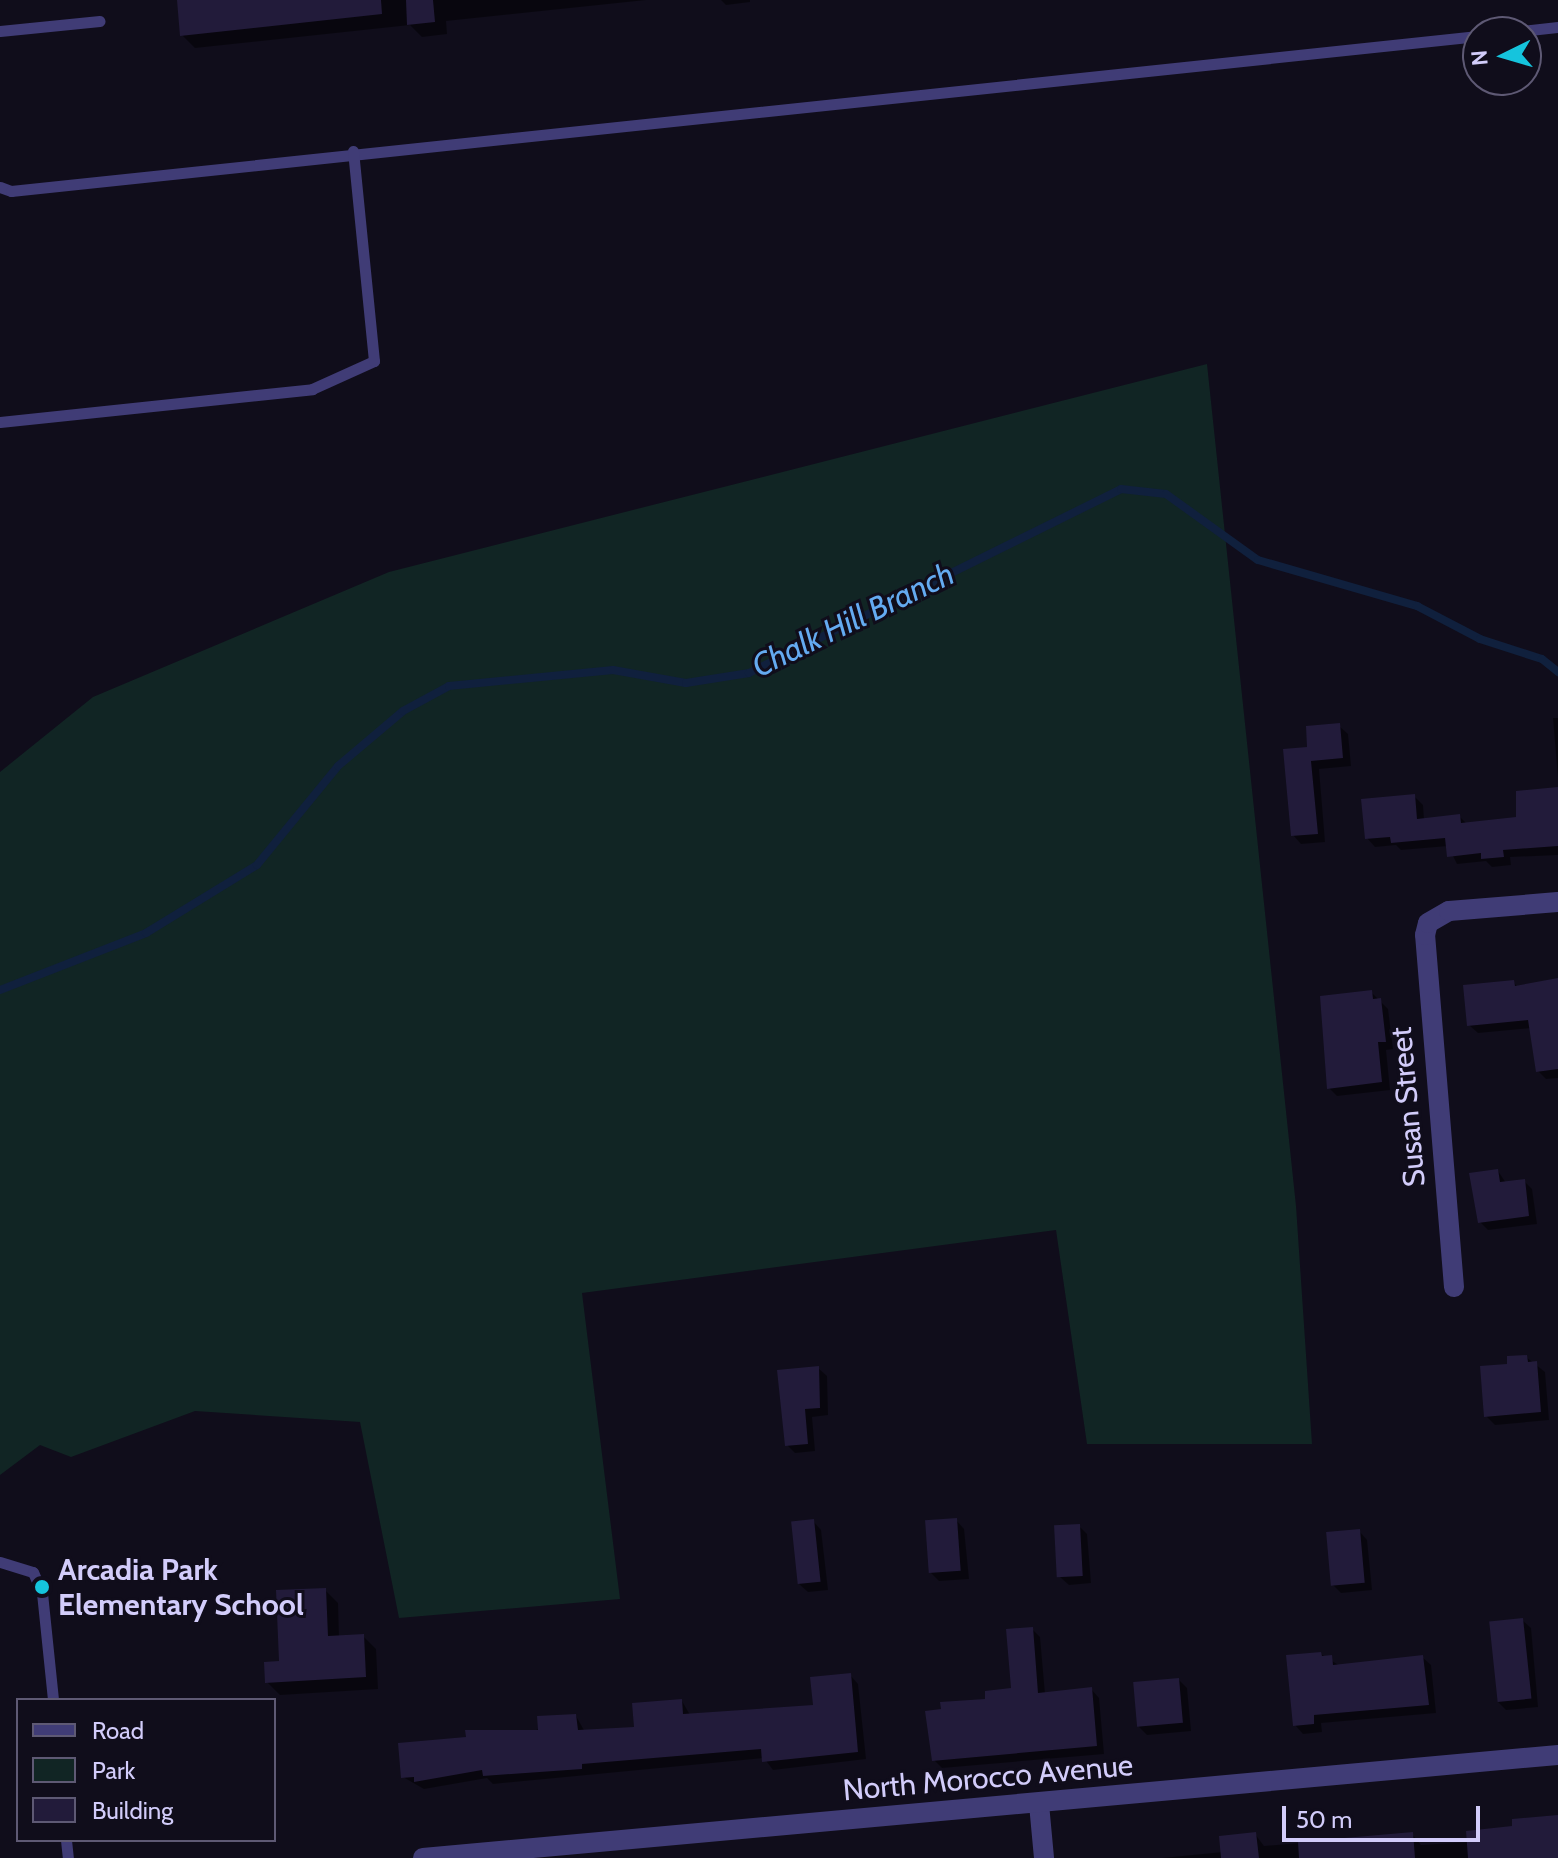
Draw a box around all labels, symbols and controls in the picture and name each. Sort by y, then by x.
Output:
north arrow [1462,16,1542,96]
text: N [1465,49,1494,67]
water label: Chalk Hill Branch [746,555,960,685]
street label: Susan Street [1383,1025,1433,1189]
place label: Arcadia Park Elementary School [58,1552,304,1622]
marker: Arcadia Park Elementary School [33,1578,51,1596]
legend [16,1698,276,1842]
text: Road [92,1716,144,1745]
street label: North Morocco Avenue [841,1747,1135,1809]
text: Park [92,1756,135,1785]
scale bar [1286,1790,1484,1840]
text: Building [92,1796,173,1825]
text: 50 m [1296,1805,1352,1834]

